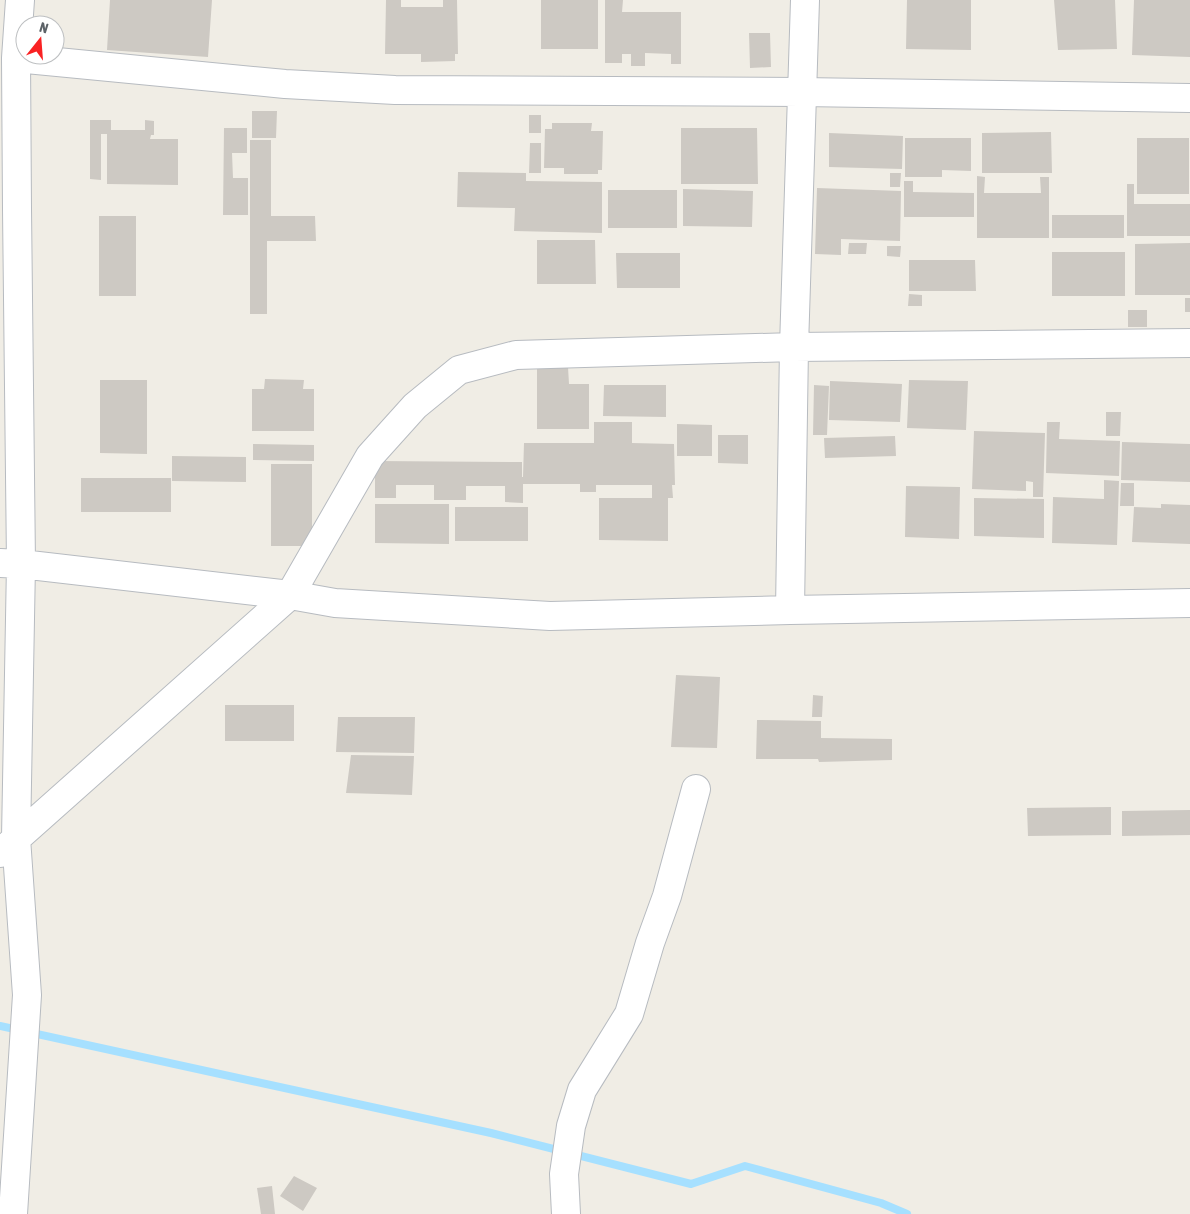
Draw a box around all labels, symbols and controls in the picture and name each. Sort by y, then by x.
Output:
north arrow [15,15,65,65]
text: N [38,19,50,36]

